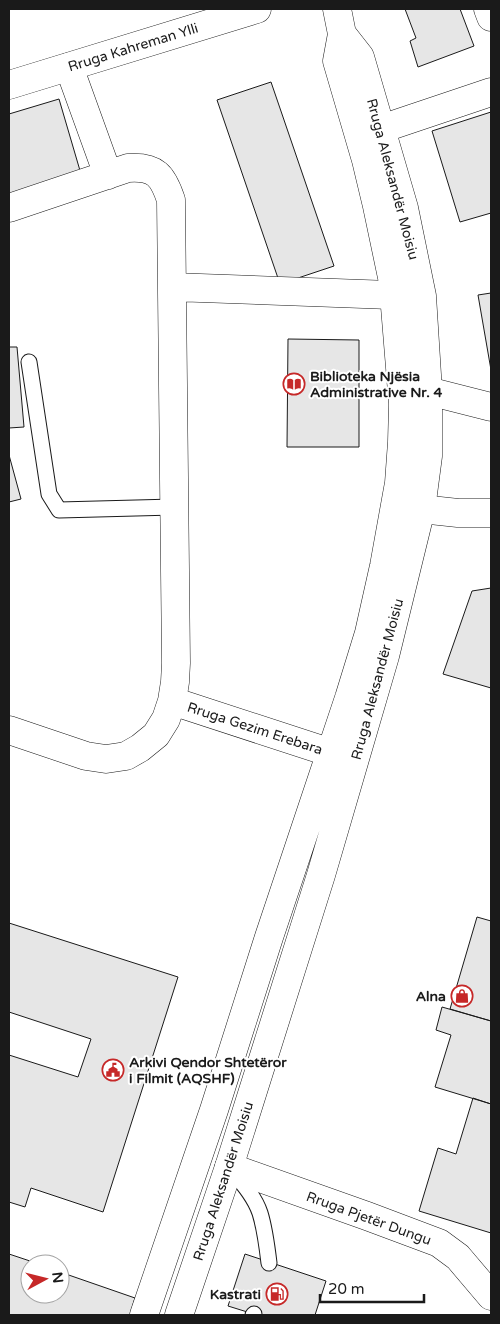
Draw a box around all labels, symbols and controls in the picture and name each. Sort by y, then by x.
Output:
street label: Rruga Kahreman Ylli [66,20,200,75]
street label: Rruga Aleksandër Moisiu [363,97,422,262]
place label: Biblioteka Njësia Administrative Nr. 4 [310,368,443,401]
library icon: Biblioteka Njësia Administrative Nr. 4 [282,372,306,396]
street label: Rruga Aleksandër Moisiu [348,597,407,762]
street label: Rruga Gezim Erebara [185,699,325,758]
shop icon: Alna [450,984,474,1008]
place label: Alna [416,988,446,1005]
place label: Arkivi Qendor Shtetëror i Filmit (AQSHF) [129,1054,287,1087]
public building icon: Arkivi Qendor Shtetëror i Filmit (AQSHF) [101,1058,125,1082]
street label: Rruga Aleksandër Moisiu [190,1099,257,1263]
street label: Rruga Pjetër Dungu [304,1188,434,1249]
north arrow [20,1254,70,1304]
text: N [48,1271,67,1284]
scale bar [320,1272,424,1304]
text: 20 m [328,1280,365,1298]
fuel station icon: Kastrati [265,1282,289,1306]
place label: Kastrati [210,1286,261,1303]

